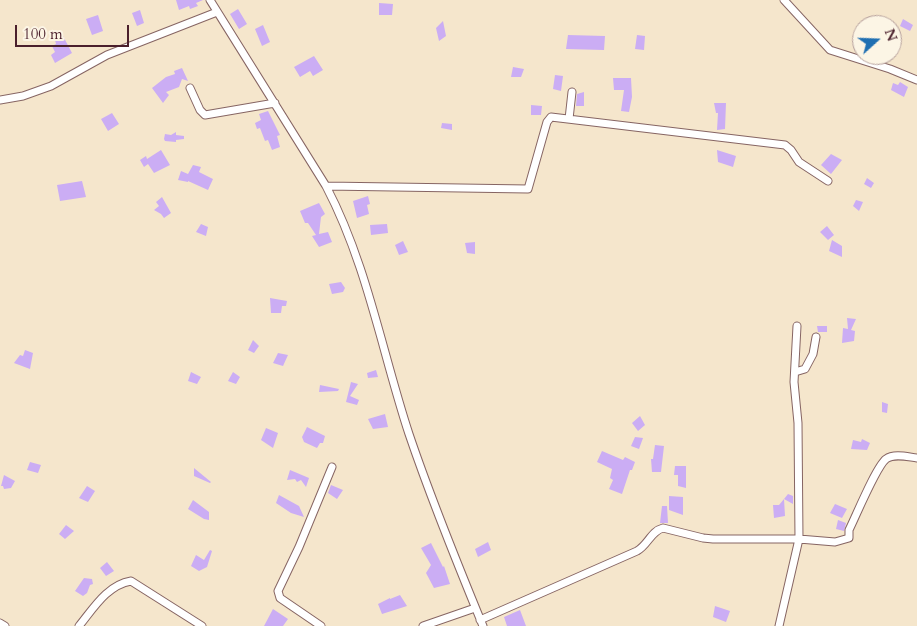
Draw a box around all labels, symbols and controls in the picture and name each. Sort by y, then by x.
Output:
scale bar [18,15,131,47]
north arrow [852,15,902,65]
text: 100 m [23,24,63,44]
text: N [880,26,902,44]

